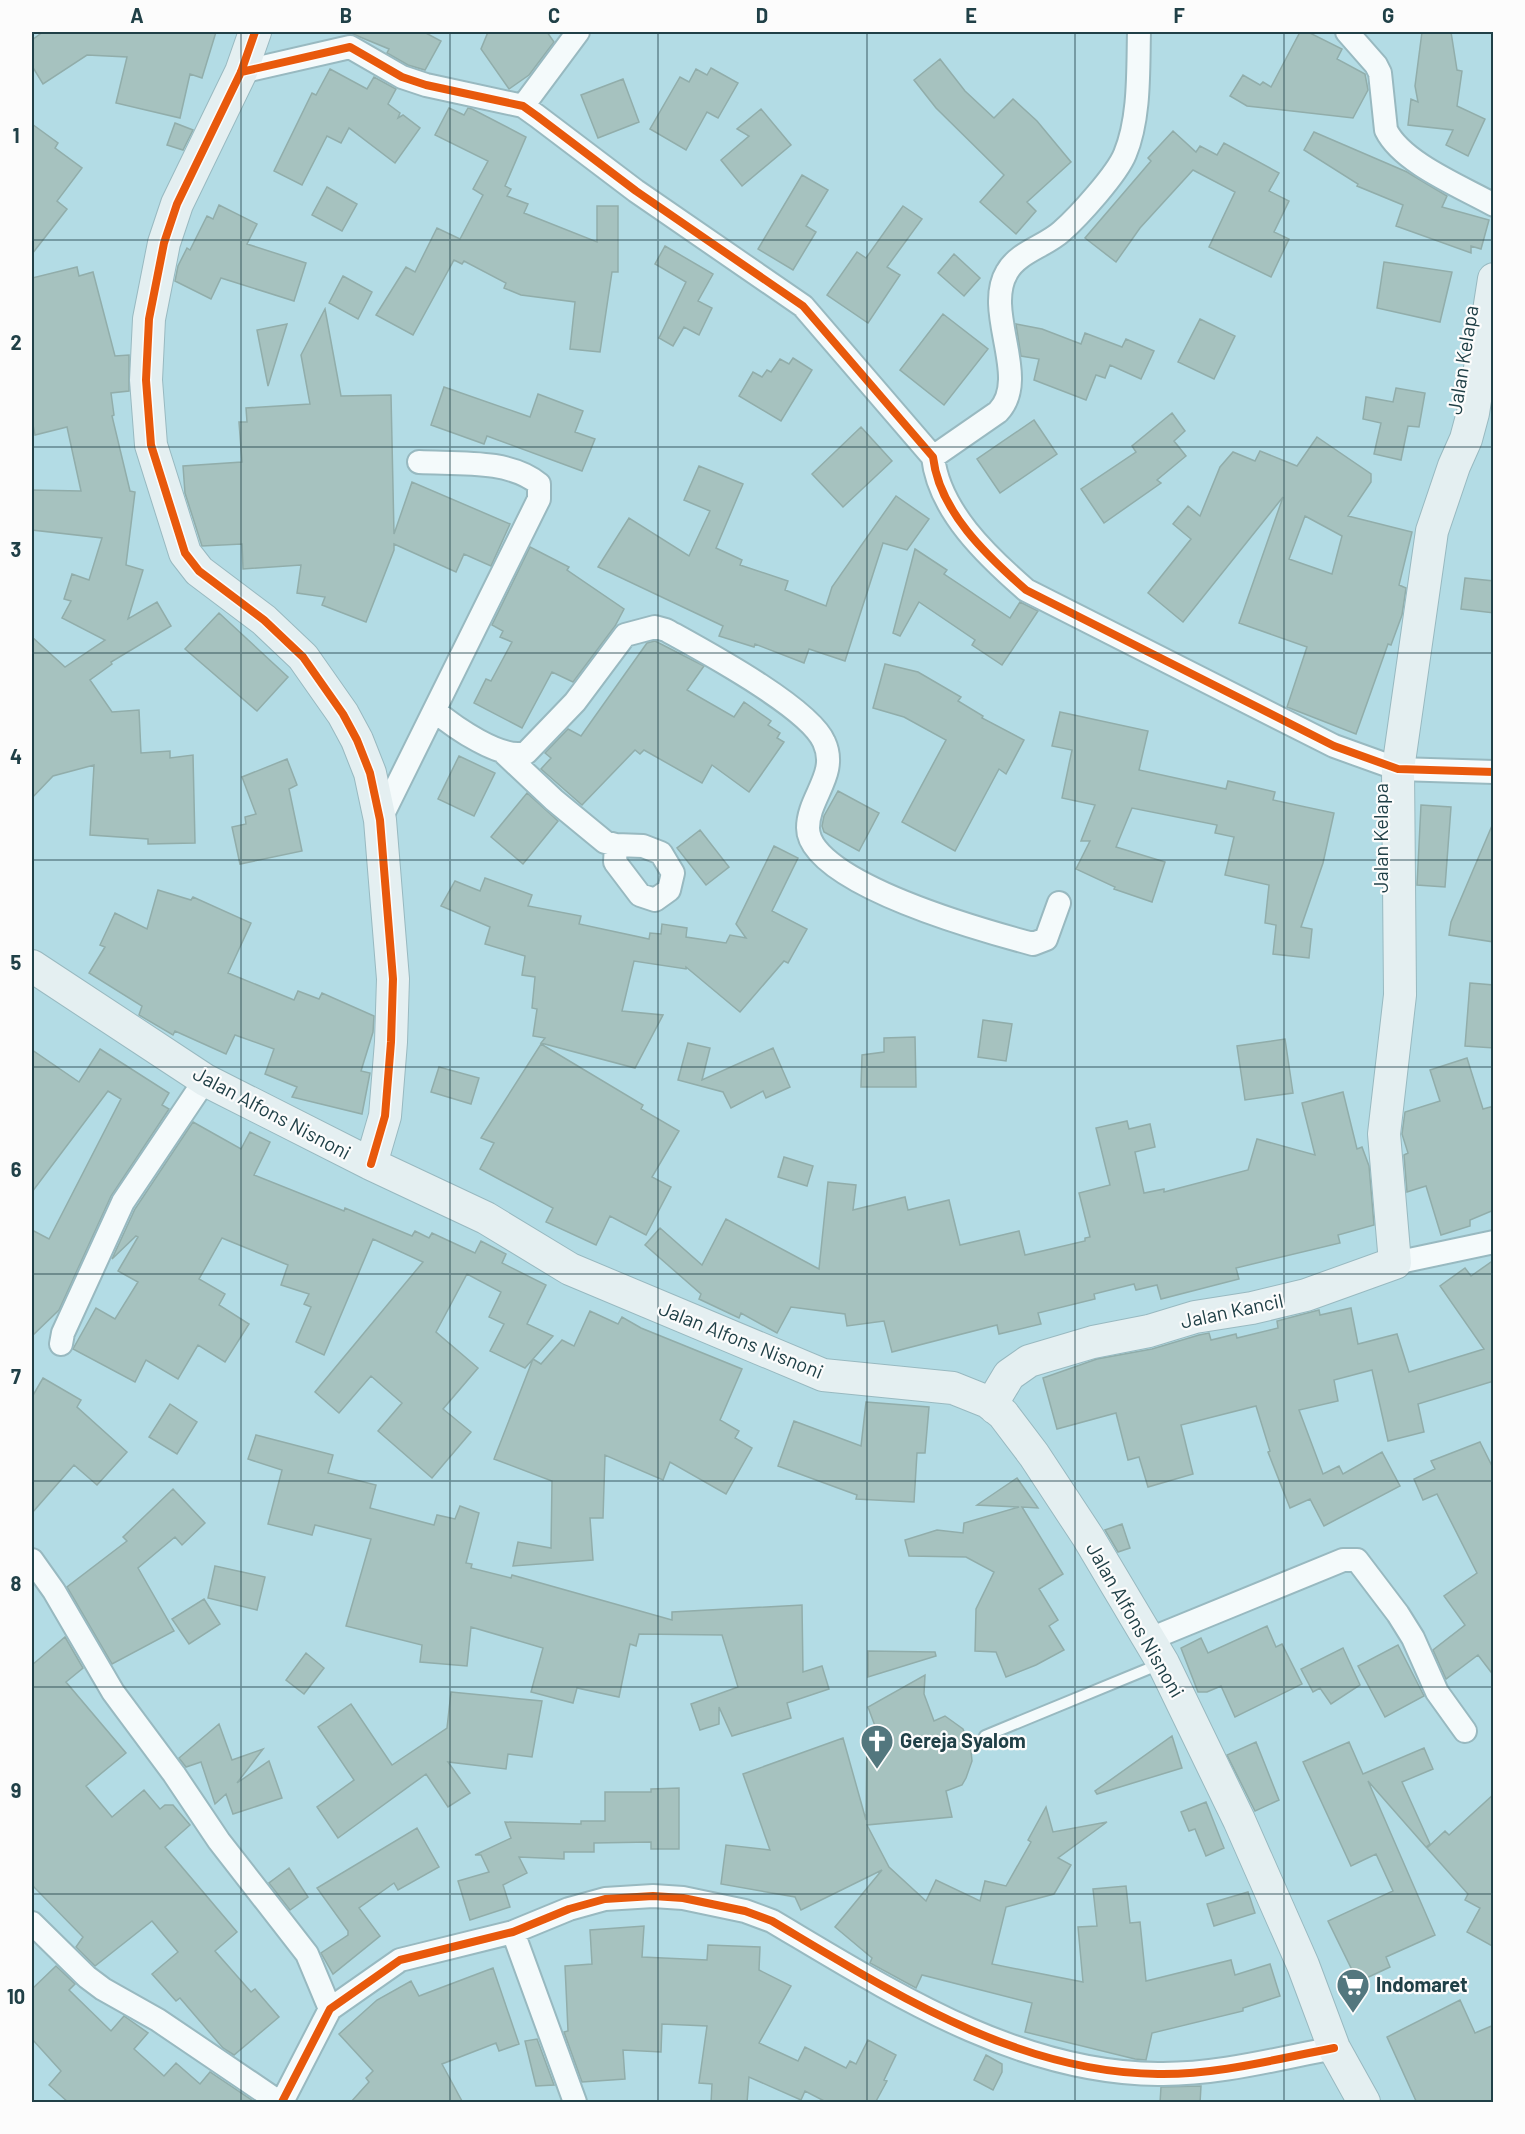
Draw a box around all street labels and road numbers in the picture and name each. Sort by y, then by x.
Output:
street label: Jalan Kelapa [1442,304,1482,416]
street label: Jalan Kelapa [1368,783,1392,893]
street label: Jalan Alfons Nisnoni [189,1060,355,1164]
street label: Jalan Kancil [1178,1287,1285,1333]
street label: Jalan Alfons Nisnoni [656,1295,827,1383]
street label: Jalan Alfons Nisnoni [1082,1538,1190,1701]

